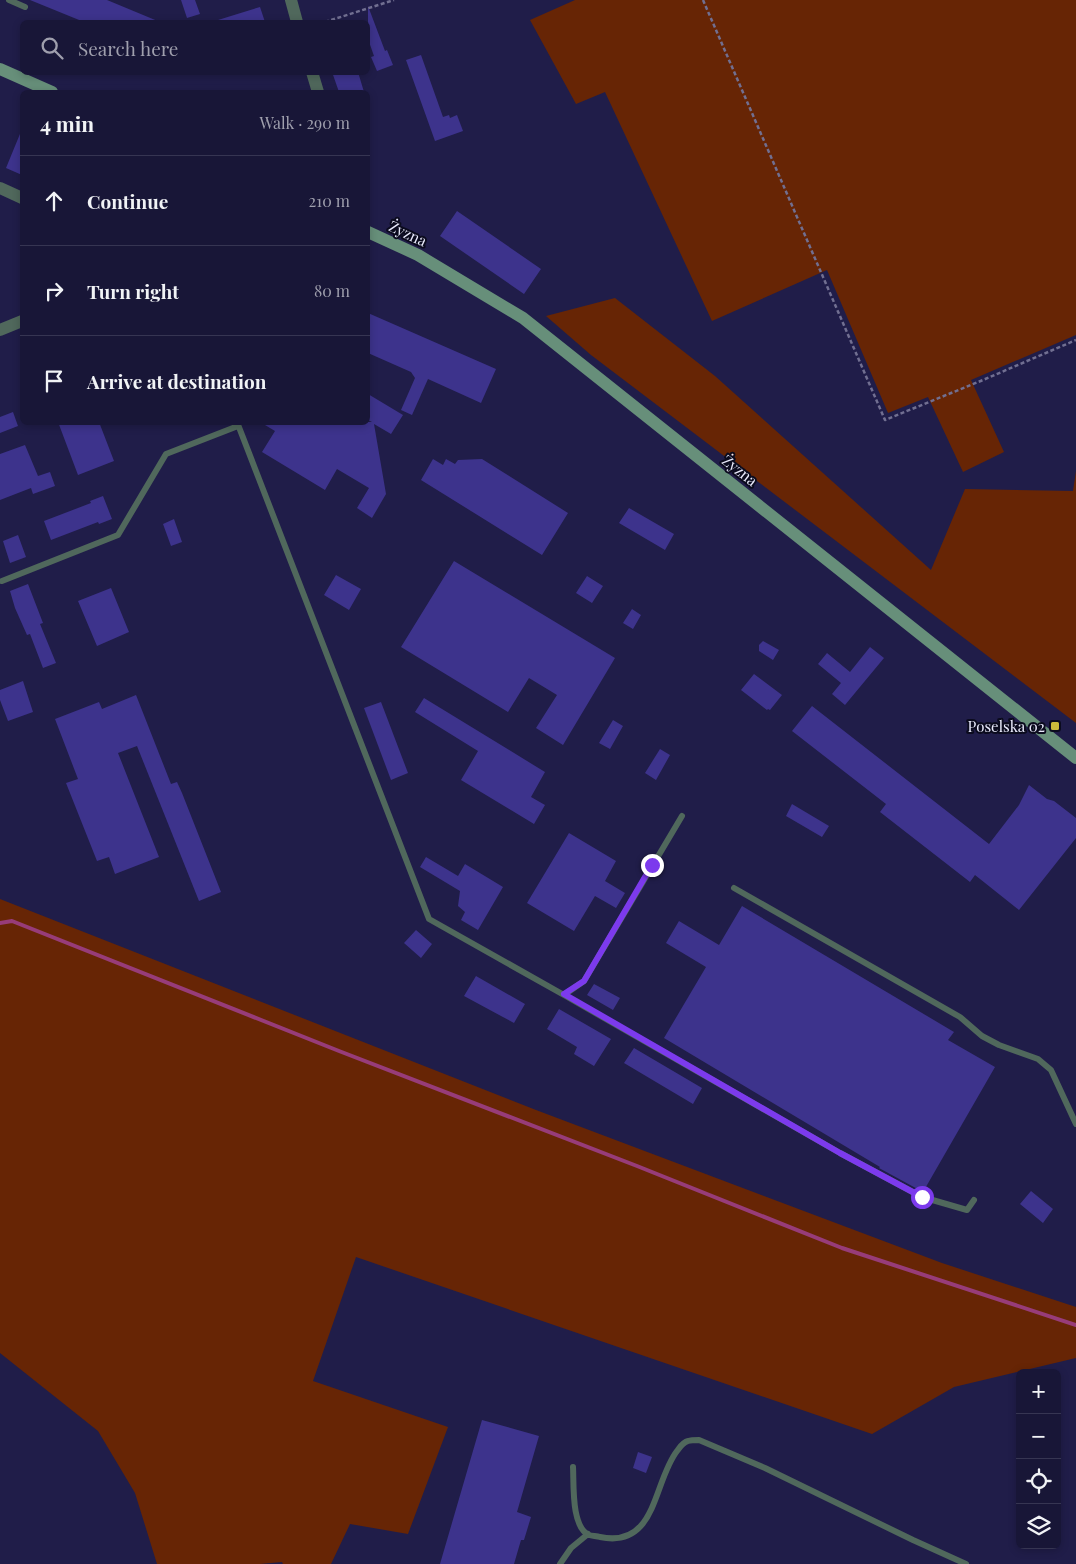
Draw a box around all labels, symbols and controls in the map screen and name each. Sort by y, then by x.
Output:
search box [20,20,370,75]
icon: search [38,34,66,62]
text: Search here [78,35,178,61]
text: 4 min [40,109,94,137]
text: Walk · 290 m [259,112,350,133]
icon: ahead [40,187,68,215]
text: Continue [87,188,168,214]
text: 210 m [309,190,350,211]
street label: Żyzna [386,216,431,251]
icon: right [40,277,68,305]
text: Turn right [87,278,179,304]
text: 80 m [314,280,350,301]
icon: arrive [40,367,68,395]
text: Arrive at destination [87,368,267,394]
street label: Żyzna [718,450,762,490]
place label: Poselska 02 [968,716,1045,736]
marker: Poselska 02 [1049,720,1061,732]
route end [641,854,664,877]
route start [911,1186,934,1209]
map controls [1016,1369,1061,1549]
button: + [1016,1369,1061,1414]
button: − [1016,1414,1061,1459]
button: locate [1016,1459,1061,1504]
button: layers [1016,1504,1061,1549]

